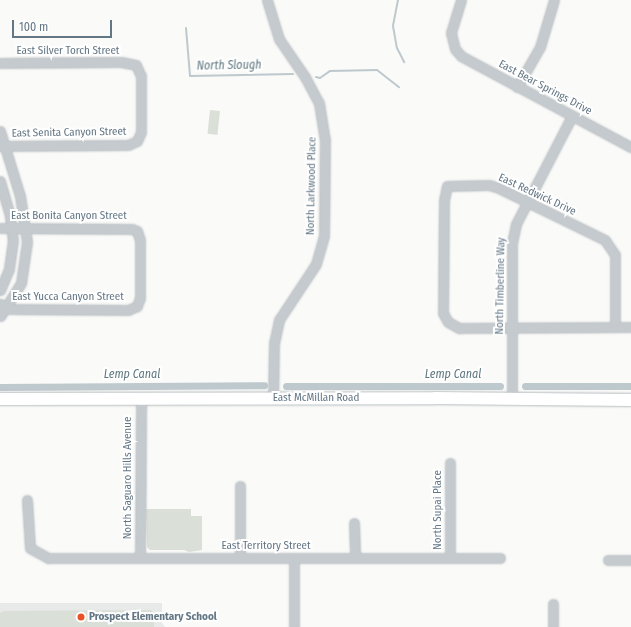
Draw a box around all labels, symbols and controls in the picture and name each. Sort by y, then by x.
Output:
scale bar [14,12,114,38]
text: 100 m [19,20,48,34]
street label: East Silver Torch Street [17,44,119,58]
water label: North Slough [197,58,261,74]
street label: East Bear Springs Drive [496,58,594,118]
street label: East Senita Canyon Street [11,125,127,141]
street label: North Larkwood Place [305,137,319,235]
street label: East Redwick Drive [496,171,578,219]
street label: East Bonita Canyon Street [11,209,127,223]
street label: North Timberline Way [494,237,508,335]
street label: East Yucca Canyon Street [12,290,124,304]
water label: Lemp Canal [104,368,160,382]
water label: Lemp Canal [425,368,481,382]
street label: East McMillan Road [273,391,359,405]
street label: North Saguaro Hills Avenue [121,417,135,539]
street label: North Supai Place [431,470,445,550]
street label: East Territory Street [221,539,311,553]
place label: Prospect Elementary School [89,610,217,624]
marker: Prospect Elementary School [76,612,86,622]

